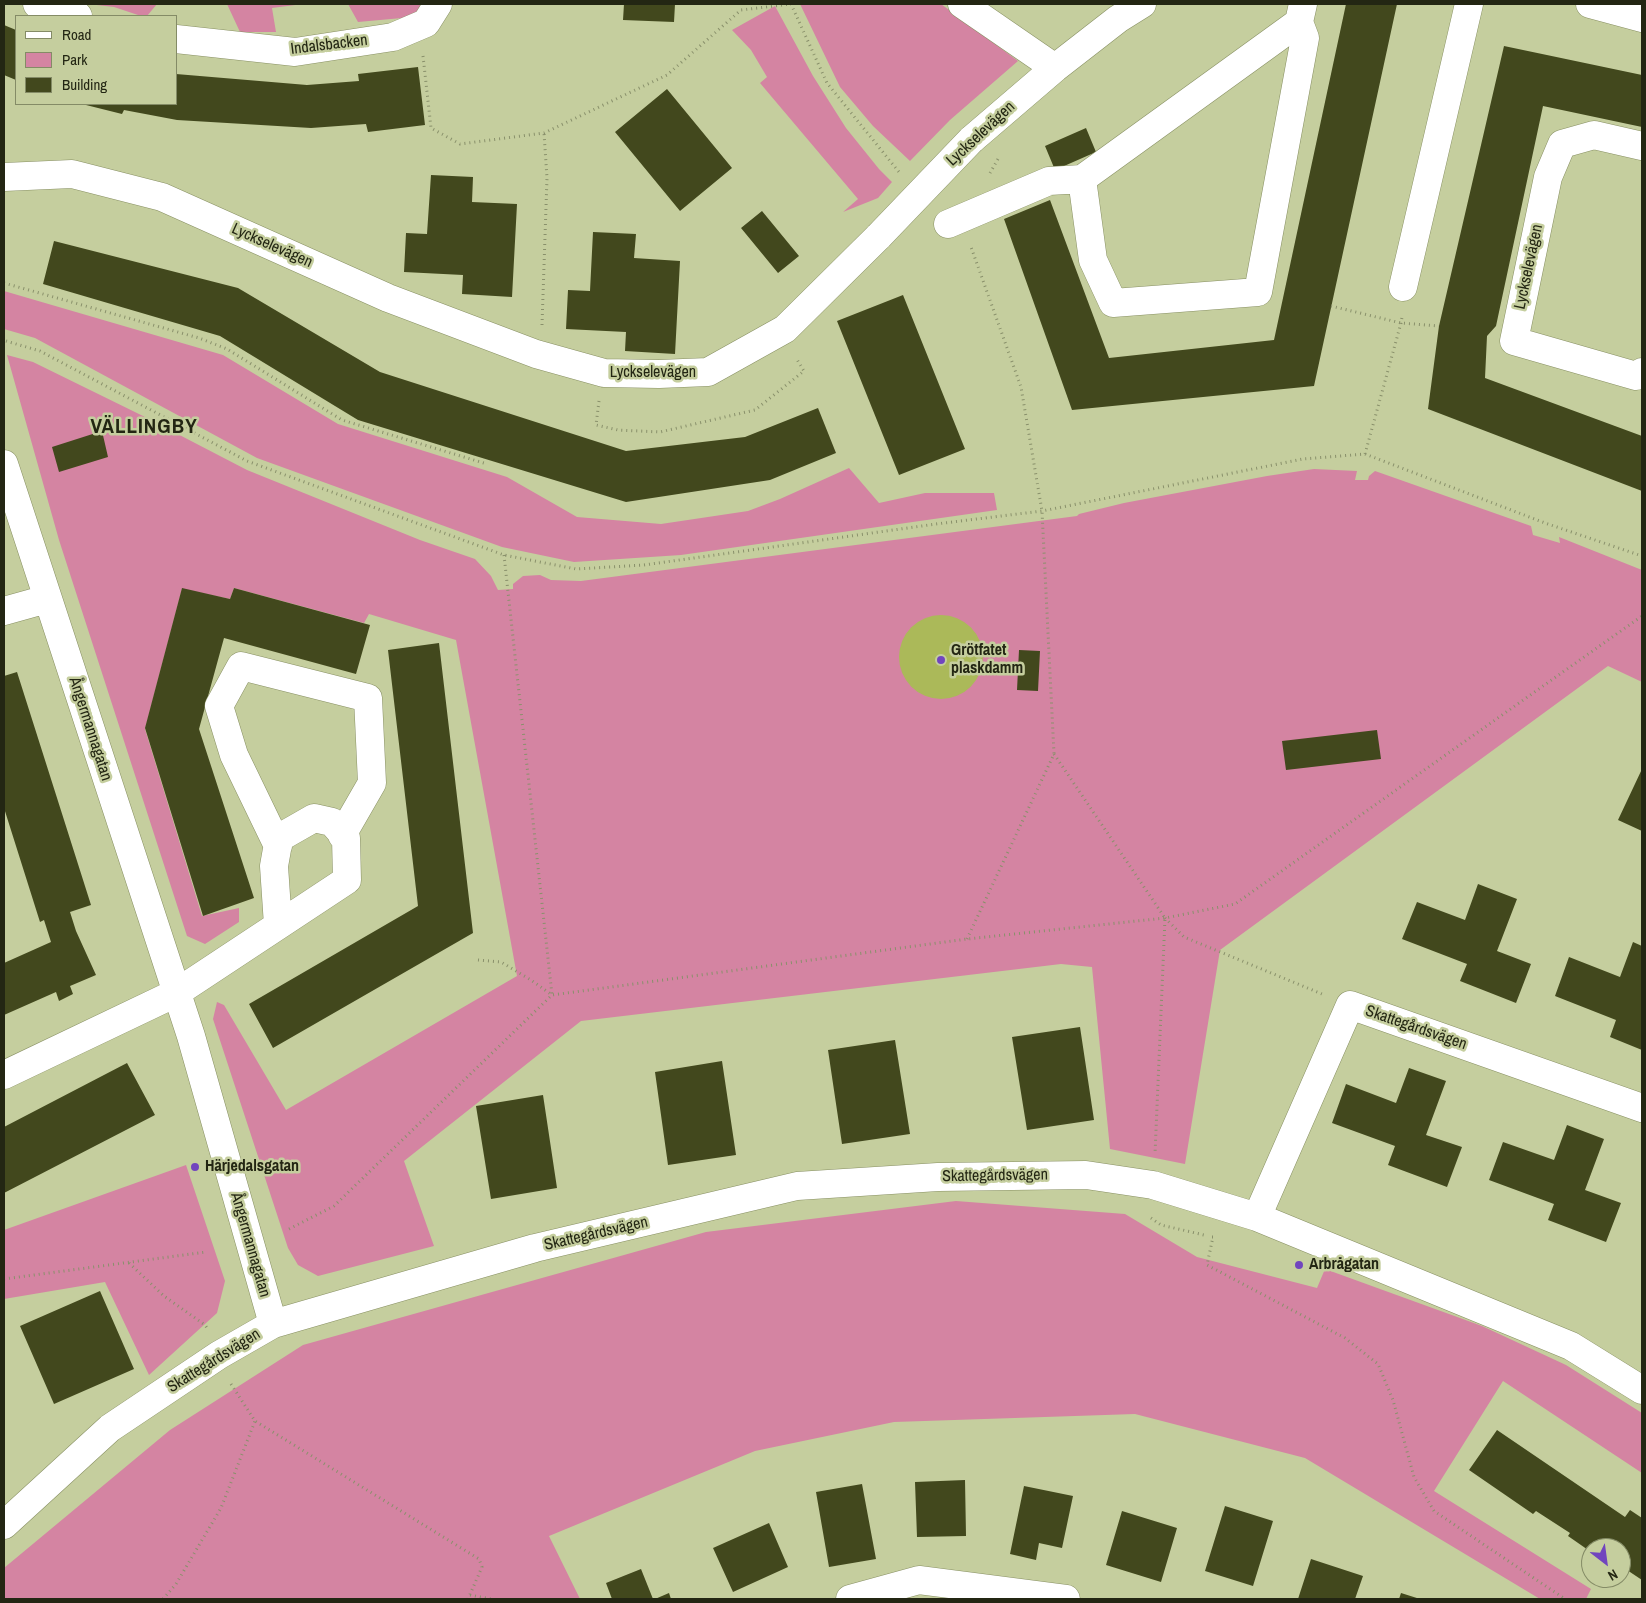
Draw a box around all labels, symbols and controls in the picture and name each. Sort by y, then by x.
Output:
legend [15,15,178,105]
text: Road [62,24,91,45]
street label: Indalsbacken [289,31,369,59]
text: Park [62,49,87,70]
text: Building [62,74,107,95]
street label: Lyckselevägen [943,98,1019,170]
street label: Lyckselevägen [229,220,315,272]
street label: Lyckselevägen [1511,223,1547,311]
street label: Lyckselevägen [610,363,696,383]
district label: VÄLLINGBY [89,414,199,440]
place label: Grötfatet plaskdamm [951,641,1023,679]
marker: Grötfatet plaskdamm [935,654,947,666]
street label: Ångermannagatan [64,675,116,783]
street label: Skattegårdsvägen [1363,1002,1469,1054]
place label: Härjedalsgatan [205,1157,299,1177]
marker: Härjedalsgatan [189,1161,201,1173]
street label: Skattegårdsvägen [942,1165,1048,1187]
street label: Ångermannagatan [226,1190,274,1300]
street label: Skattegårdsvägen [542,1213,650,1255]
place label: Arbrågatan [1309,1255,1379,1275]
marker: Arbrågatan [1293,1259,1305,1271]
street label: Skattegårdsvägen [164,1325,264,1397]
north arrow [1581,1538,1631,1588]
text: N [1605,1565,1621,1585]

